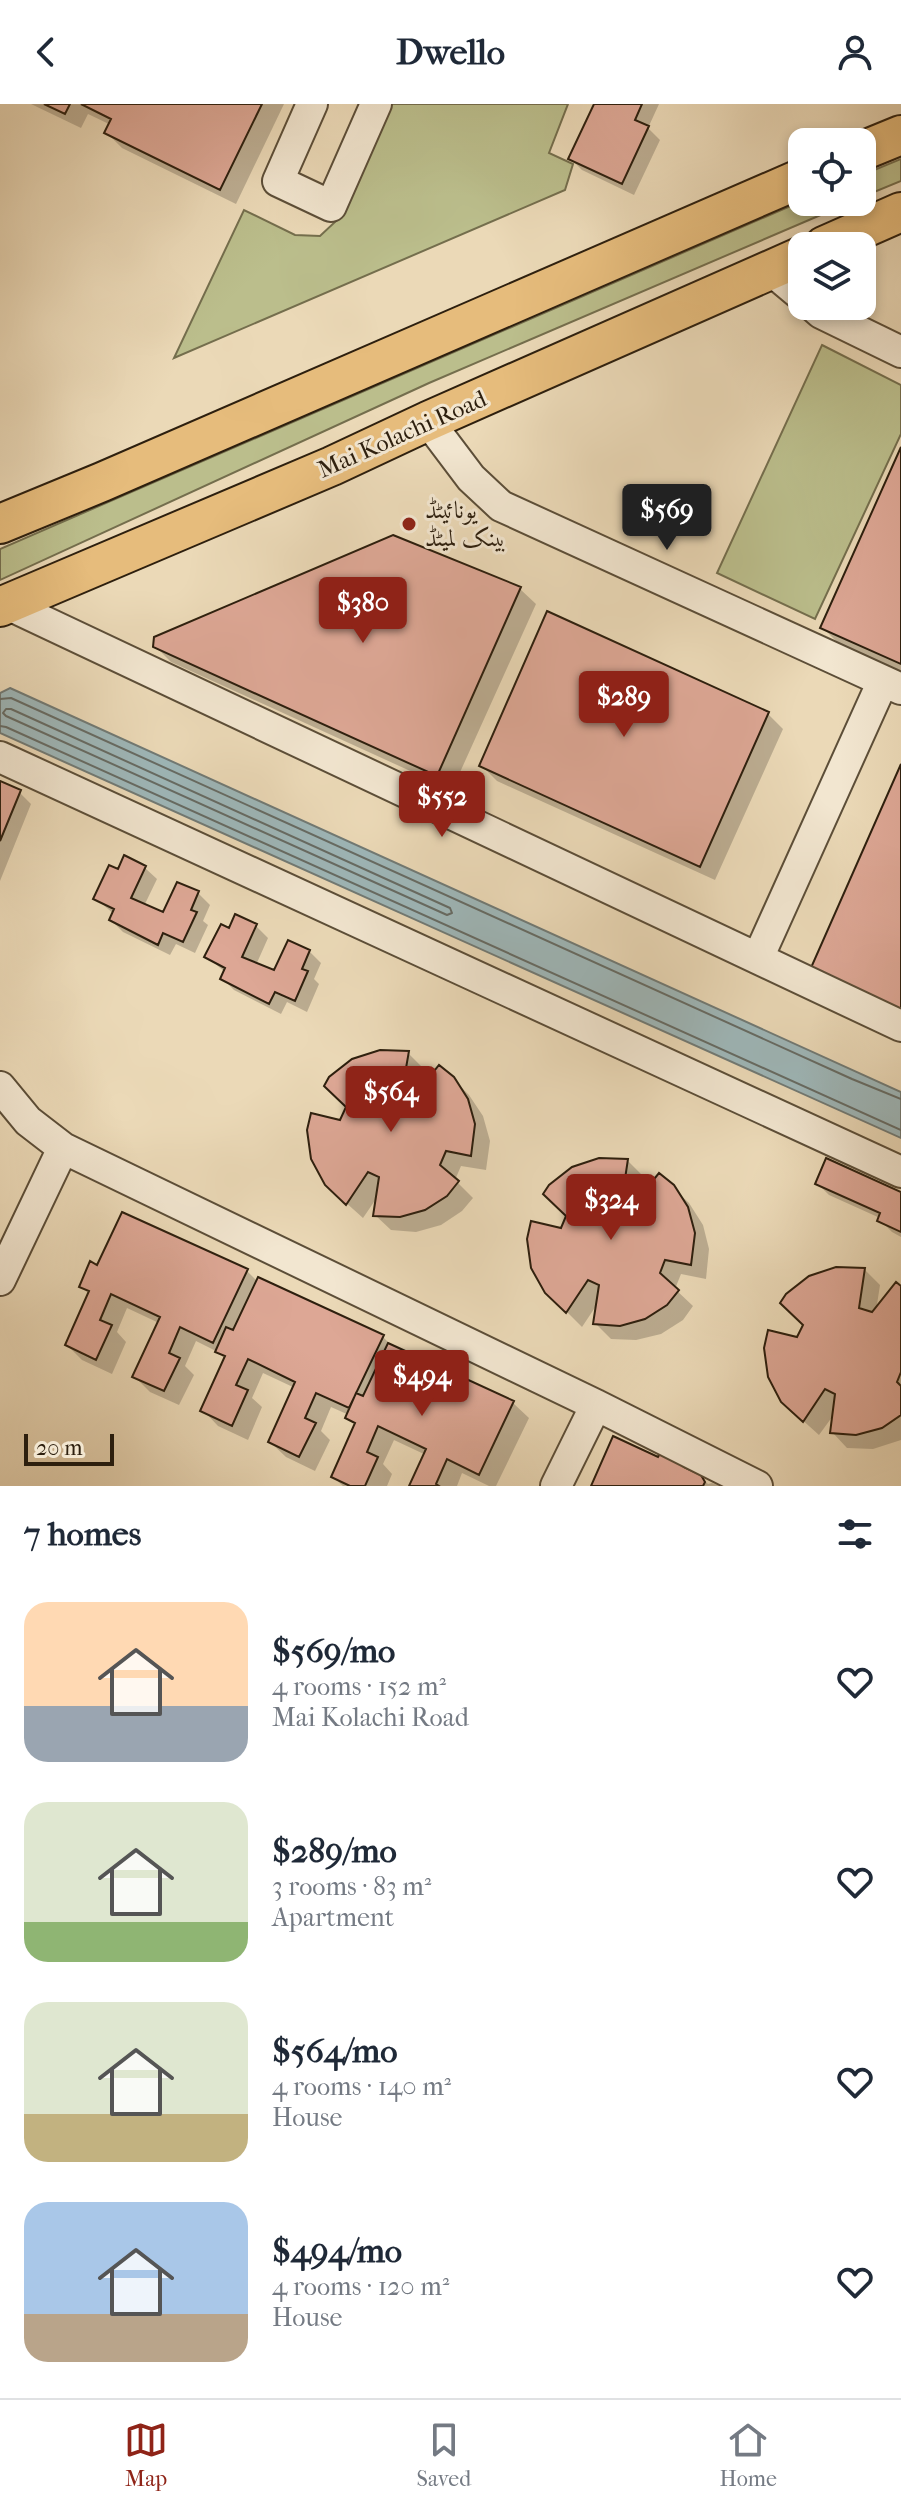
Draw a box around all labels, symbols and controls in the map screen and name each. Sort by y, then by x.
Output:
icon: back [24,30,68,74]
icon: person [833,30,877,74]
text: Dwello [396,31,505,73]
map controls [788,128,876,320]
button: locate [788,128,876,216]
button: layers [788,232,876,320]
street label: Mai Kolachi Road [313,384,492,484]
pin: $569 [620,484,714,552]
text: $569 [640,494,694,525]
place label: یونائیٹڈ بینک لمیٹڈ [425,496,506,552]
marker: یونائیٹڈ بینک لمیٹڈ [400,515,418,533]
pin: $380 [316,577,410,645]
text: $380 [337,587,389,618]
pin: $289 [577,671,671,739]
text: $289 [597,681,651,712]
pin: $552 [395,771,489,839]
text: $552 [417,781,467,812]
pin: $564 [344,1066,438,1134]
text: $564 [364,1076,418,1107]
pin: $324 [564,1174,658,1242]
text: $324 [584,1184,638,1215]
pin: $494 [375,1350,469,1418]
text: $494 [393,1360,451,1391]
scale bar [24,1430,114,1466]
text: 20 m [36,1435,82,1461]
icon: filters [833,1512,877,1556]
text: 7 homes [24,1514,141,1554]
text: $569/mo [272,1631,395,1671]
icon: home [88,1634,184,1730]
icon: heart [833,1660,877,1704]
text: 4 rooms · 152 m² [272,1671,446,1702]
text: Mai Kolachi Road [272,1702,469,1733]
text: $289/mo [272,1831,397,1871]
icon: home [88,1834,184,1930]
icon: heart [833,1860,877,1904]
text: 3 rooms · 83 m² [272,1871,431,1902]
text: Apartment [272,1902,394,1933]
text: $564/mo [272,2031,397,2071]
icon: home [88,2034,184,2130]
icon: heart [833,2060,877,2104]
text: 4 rooms · 140 m² [272,2071,451,2102]
text: House [272,2102,342,2133]
text: $494/mo [272,2231,402,2271]
icon: home [88,2234,184,2330]
icon: heart [833,2260,877,2304]
text: 4 rooms · 120 m² [272,2271,449,2302]
text: House [272,2302,342,2333]
tab: Map [124,2418,168,2492]
tab: Saved [417,2418,471,2492]
tab: Home [720,2418,777,2492]

